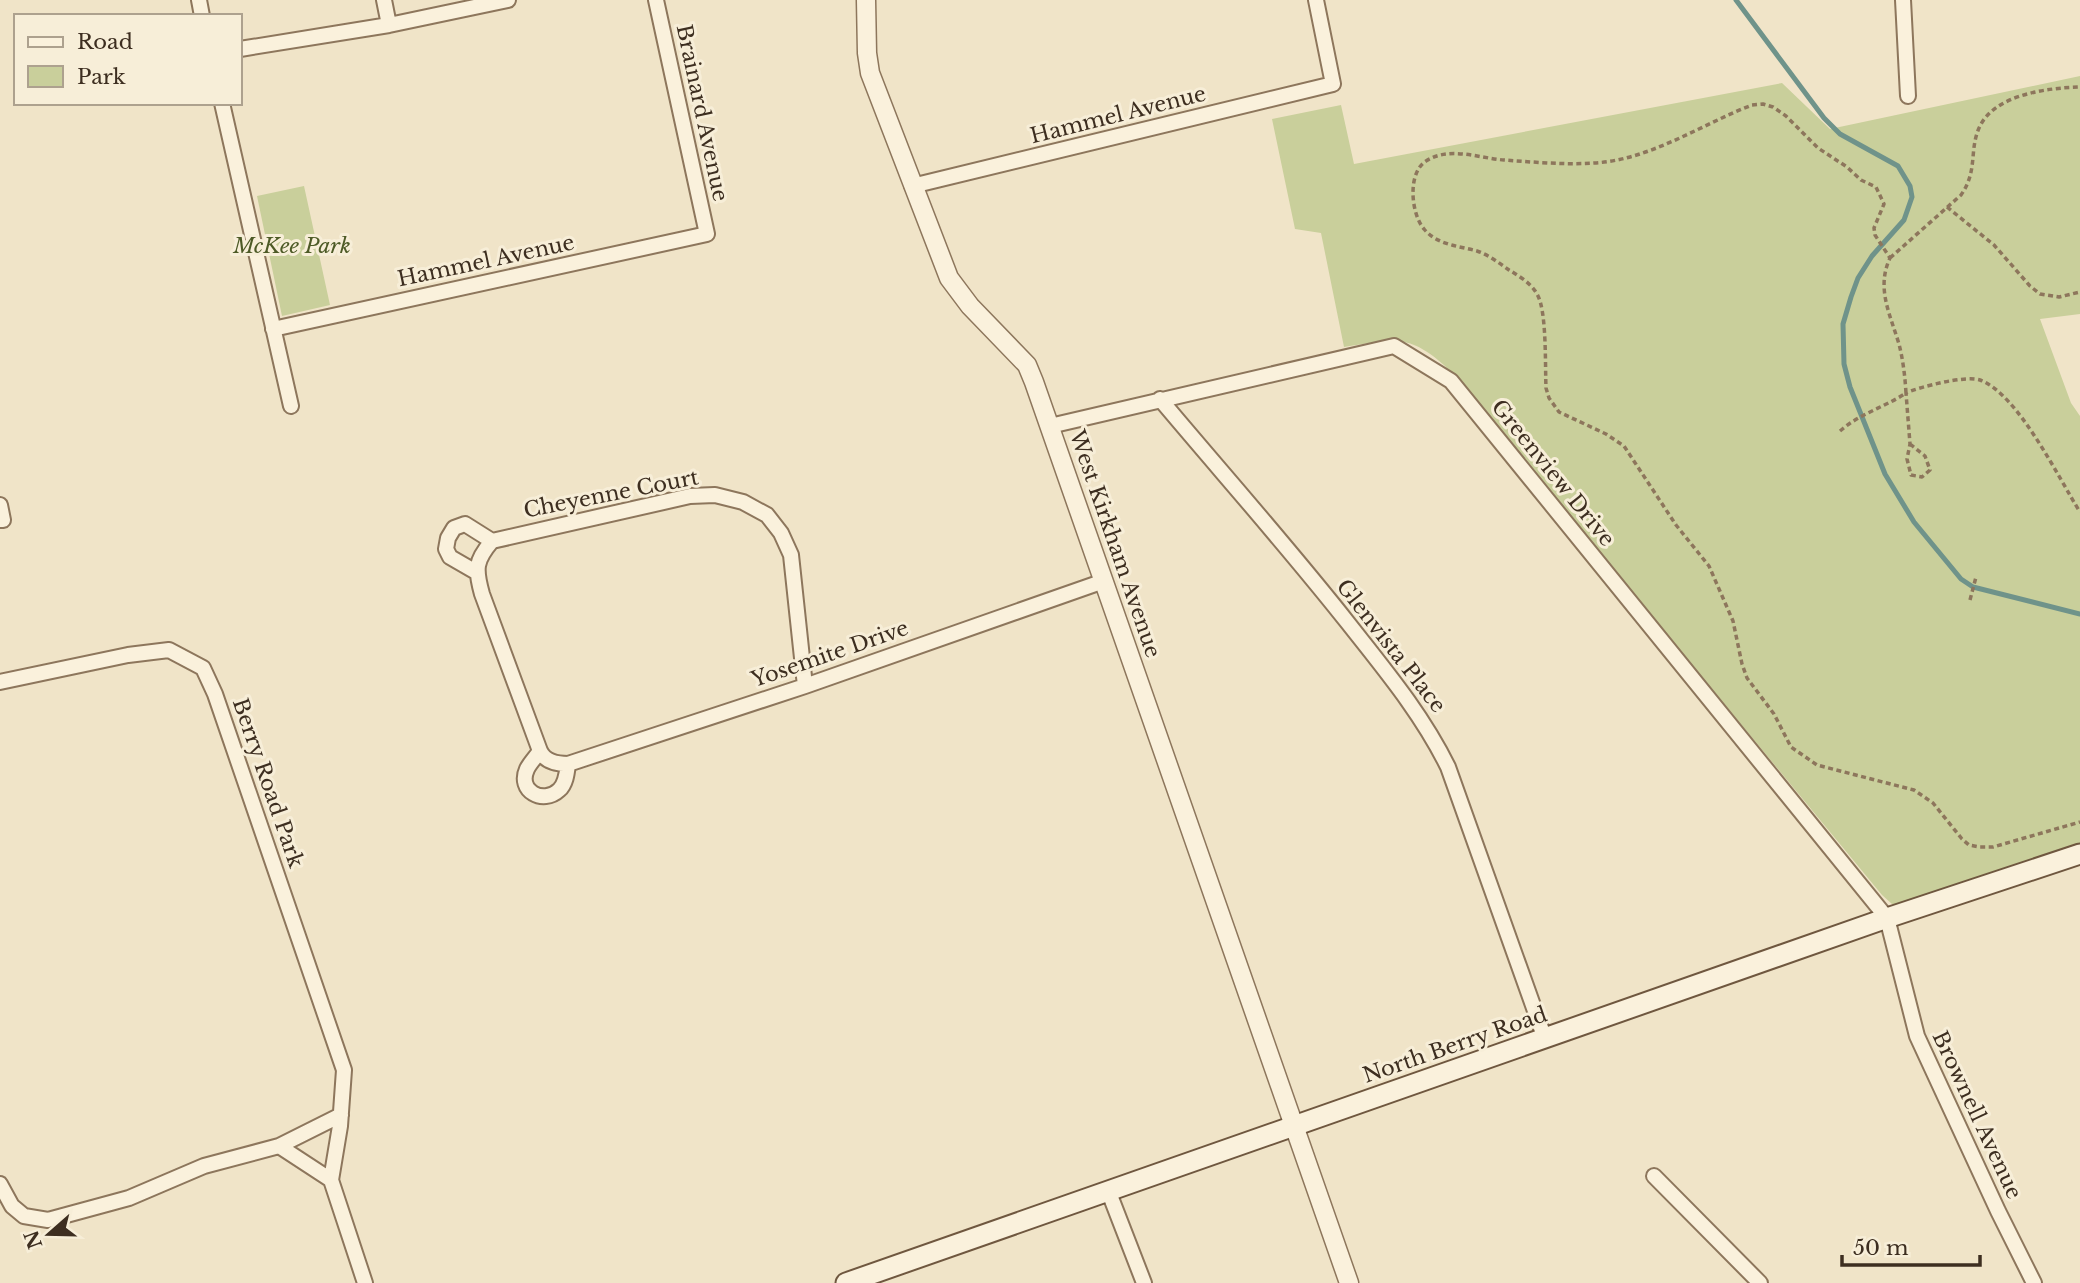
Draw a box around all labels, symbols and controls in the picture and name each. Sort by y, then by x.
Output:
legend [14,14,242,105]
street label: Brainard Avenue [671,22,733,204]
text: Road [77,29,133,55]
text: Park [77,64,126,90]
street label: Hammel Avenue [1027,81,1209,149]
street label: Hammel Avenue [395,230,577,292]
park label: McKee Park [232,233,351,259]
street label: Greenview Drive [1486,394,1620,552]
street label: West Kirkham Avenue [1064,426,1166,661]
street label: Cheyenne Court [521,464,701,524]
street label: Glenvista Place [1331,574,1451,718]
street label: Yosemite Drive [747,615,912,693]
street label: Berry Road Park [227,695,309,871]
street label: North Berry Road [1359,1001,1551,1089]
street label: Brownell Avenue [1927,1027,2027,1203]
north arrow [14,1199,84,1269]
scale bar [1842,1224,1980,1268]
text: N [20,1227,47,1252]
text: 50 m [1853,1235,1909,1261]

